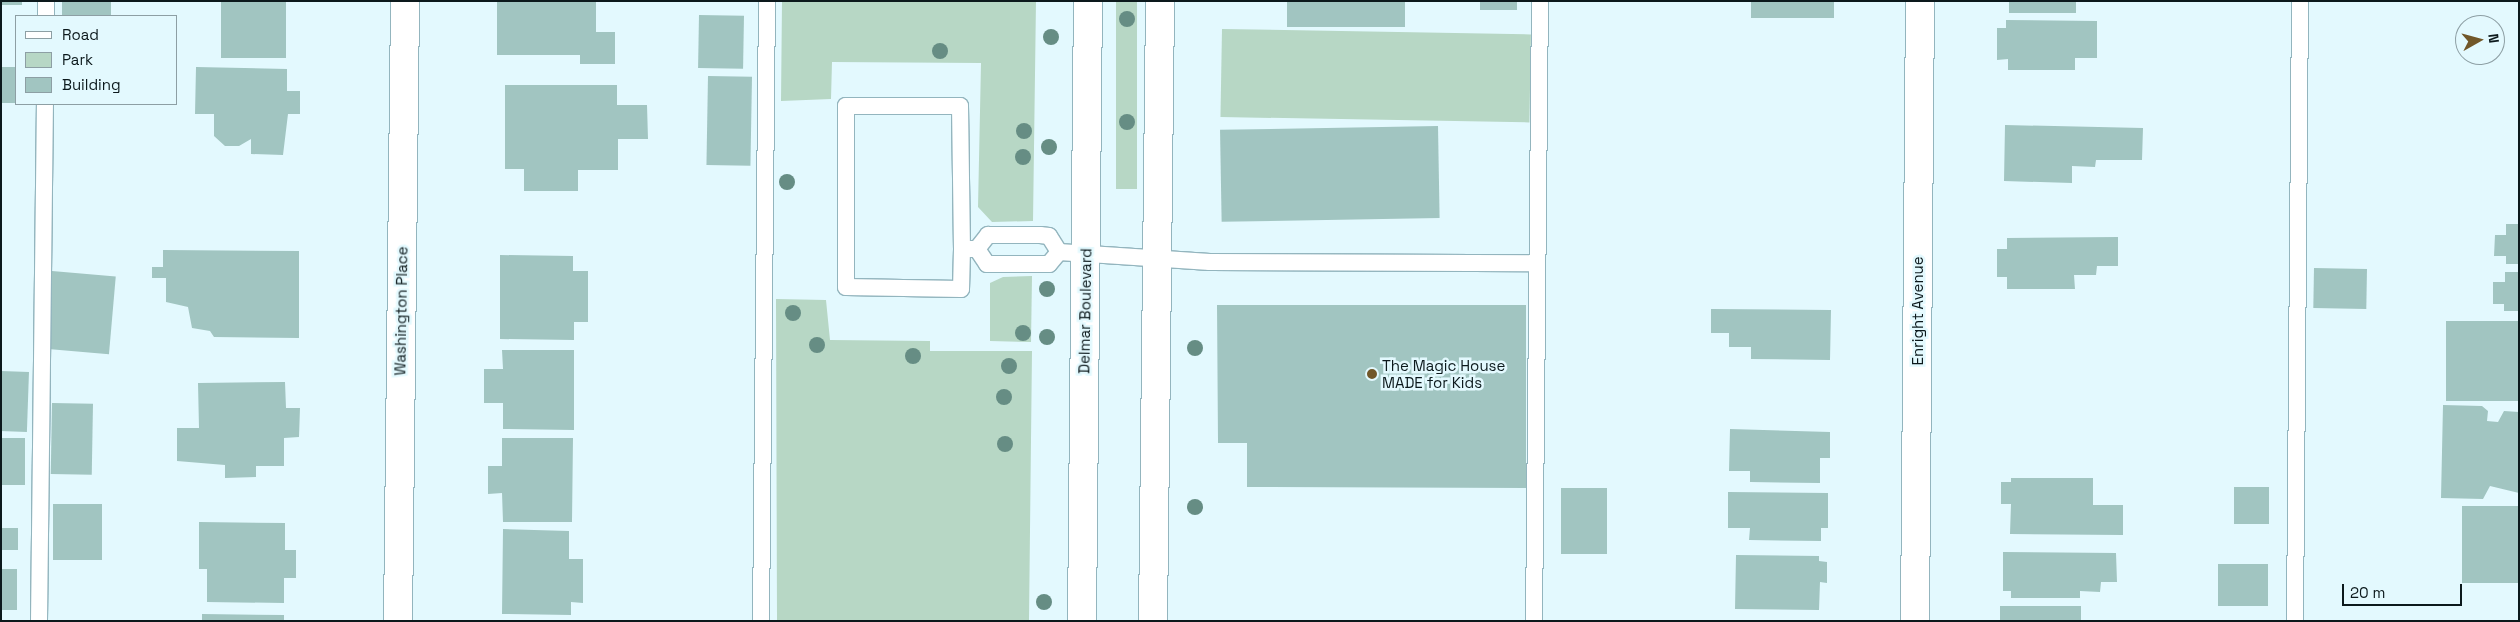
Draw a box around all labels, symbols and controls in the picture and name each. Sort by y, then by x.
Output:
legend [15,15,178,105]
north arrow [2455,15,2505,65]
text: Road [62,25,99,44]
text: N [2484,33,2503,44]
text: Park [62,50,93,69]
text: Building [62,75,121,94]
street label: Washington Place [391,246,411,376]
street label: Delmar Boulevard [1075,248,1095,374]
street label: Enright Avenue [1909,256,1927,366]
place label: The Magic House MADE for Kids [1382,356,1505,391]
marker: The Magic House MADE for Kids [1366,368,1378,380]
scale bar [2345,574,2465,606]
text: 20 m [2350,583,2385,602]

